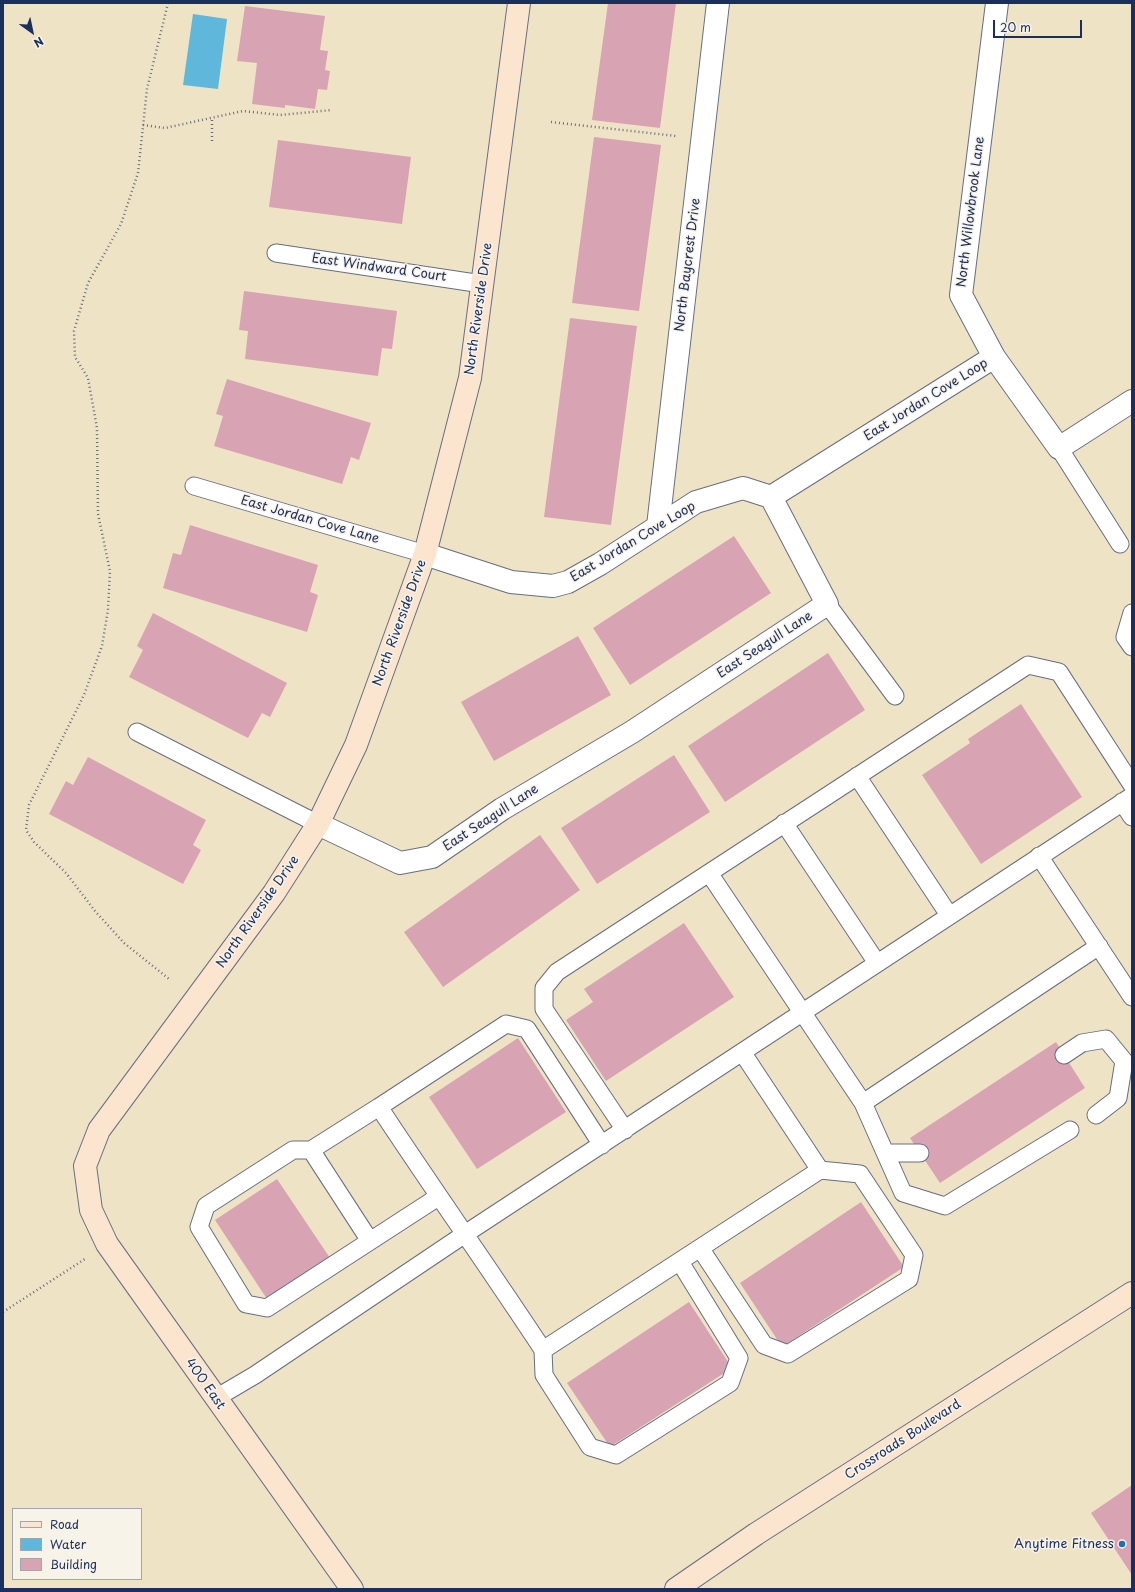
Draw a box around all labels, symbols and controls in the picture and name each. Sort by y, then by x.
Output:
north arrow [12,12,52,52]
scale bar [995,12,1084,38]
text: 20 m [1000,18,1031,36]
text: N [31,33,47,52]
street label: North Willowbrook Lane [954,136,988,288]
street label: North Baycrest Drive [672,197,704,333]
street label: North Riverside Drive [462,242,496,376]
street label: East Windward Court [311,251,447,285]
street label: East Jordan Cove Loop [861,355,991,445]
street label: East Jordan Cove Lane [239,493,381,547]
street label: East Jordan Cove Loop [568,498,698,586]
street label: North Riverside Drive [370,558,430,688]
street label: East Seagull Lane [714,608,816,682]
street label: East Seagull Lane [440,781,542,855]
street label: North Riverside Drive [213,853,303,971]
street label: 400 East [182,1355,228,1413]
street label: Crossroads Boulevard [842,1397,964,1483]
legend [12,1508,142,1580]
text: Road [50,1515,79,1533]
text: Water [50,1535,86,1553]
place label: Anytime Fitness [1014,1536,1114,1552]
marker: Anytime Fitness [1117,1539,1127,1549]
text: Building [50,1555,97,1573]

